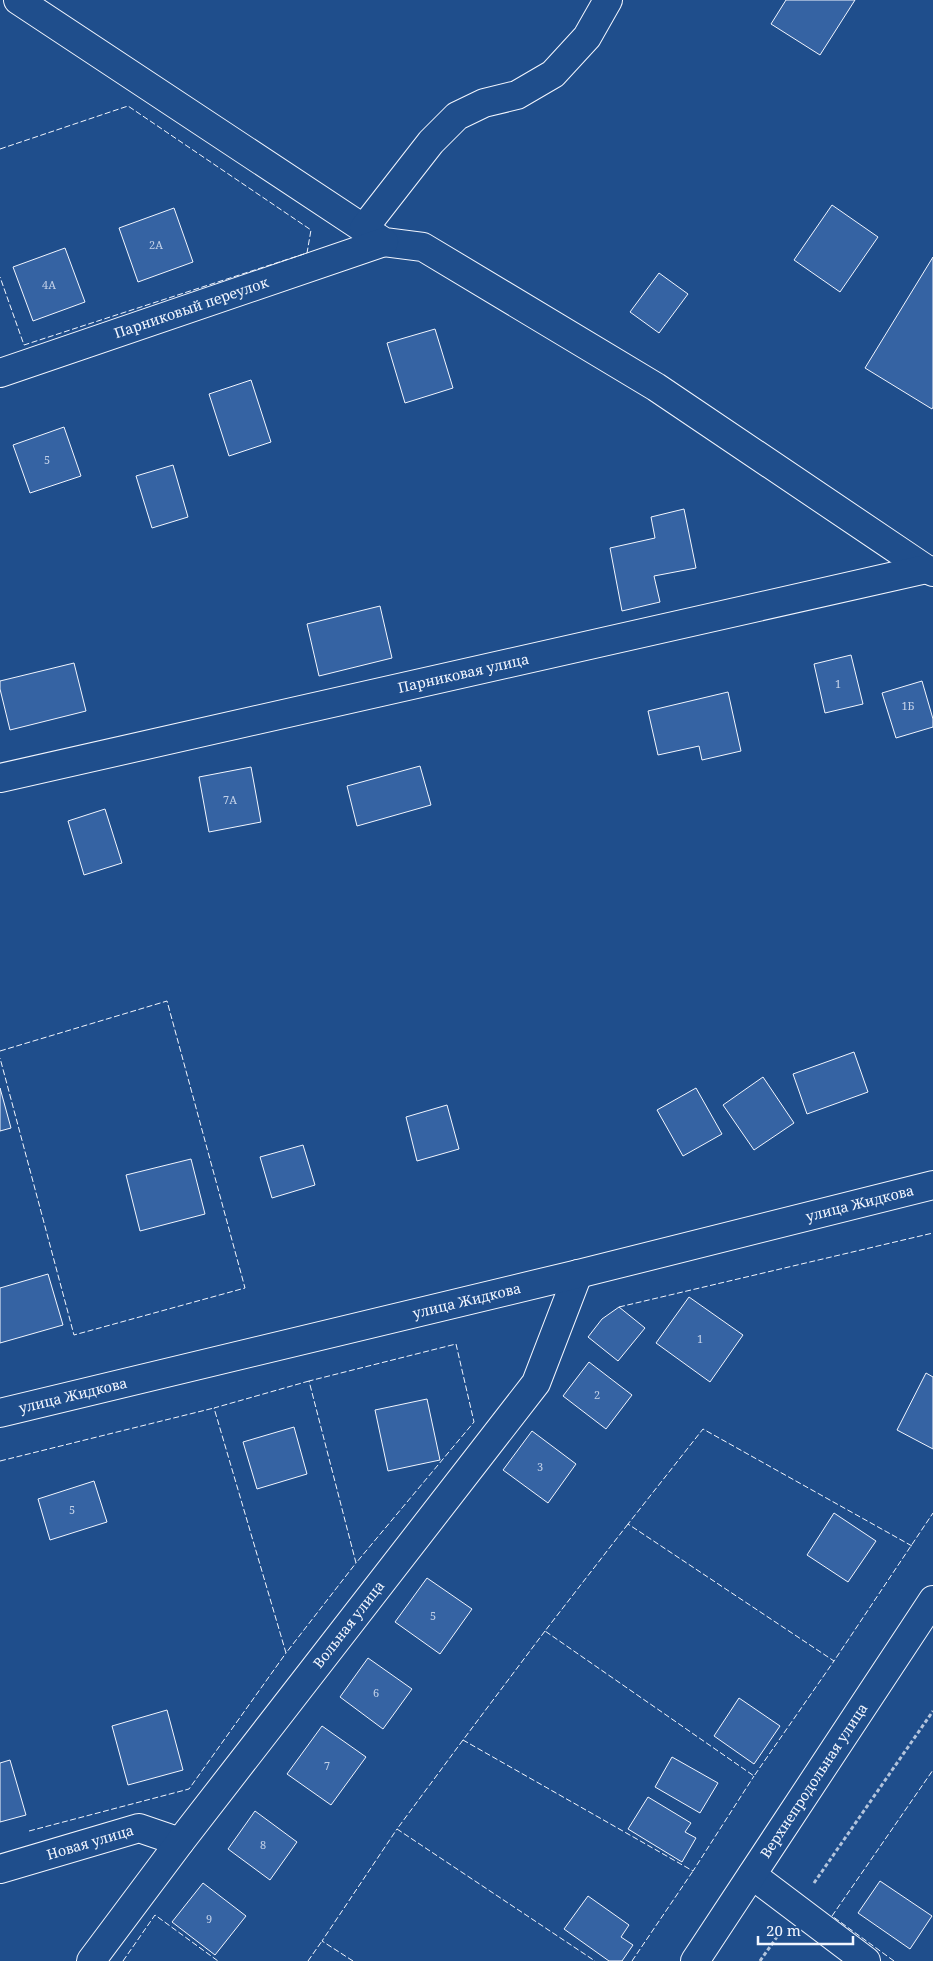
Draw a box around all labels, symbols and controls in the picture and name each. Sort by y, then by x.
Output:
house number: 2А [149,237,163,252]
street label: Парниковый переулок [111,272,271,342]
house number: 4А [42,277,56,292]
house number: 5 [44,452,50,467]
street label: Парниковая улица [396,649,531,697]
house number: 1 [835,676,841,691]
house number: 1Б [901,698,915,713]
house number: 7А [223,792,237,807]
street label: улица Жидкова [804,1180,916,1226]
street label: улица Жидкова [410,1278,523,1322]
house number: 1 [697,1331,703,1346]
street label: улица Жидкова [17,1373,129,1417]
house number: 2 [594,1387,600,1402]
house number: 3 [537,1459,543,1474]
house number: 5 [69,1502,75,1517]
street label: Вольная улица [309,1576,388,1672]
house number: 5 [430,1608,436,1623]
house number: 6 [373,1685,379,1700]
street label: Верхнепродольная улица [755,1699,871,1862]
house number: 7 [324,1758,330,1773]
street label: Новая улица [44,1820,136,1864]
house number: 8 [260,1837,266,1852]
house number: 9 [206,1911,212,1926]
scale bar [758,1914,853,1946]
text: 20 m [766,1920,801,1940]

